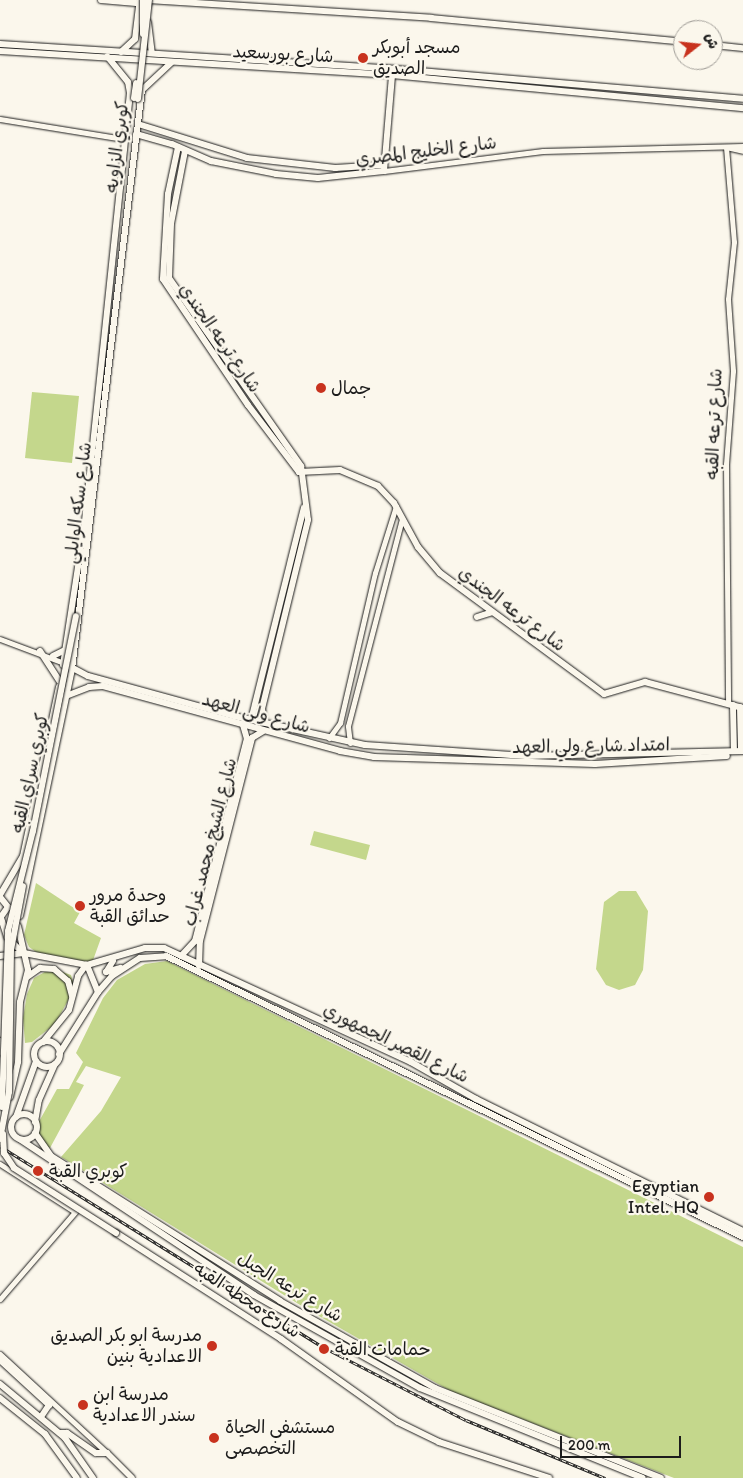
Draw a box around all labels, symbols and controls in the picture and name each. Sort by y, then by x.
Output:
north arrow [673,20,723,70]
text: ش [702,31,722,51]
place label: مسجد أبوبكر الصديق [373,37,460,80]
street label: شارع بورسعيد [232,41,334,67]
marker: مسجد أبوبكر الصديق [357,52,369,64]
street label: كوبري الزاويه [101,100,133,194]
street label: شارع الخليج المصري [354,132,498,170]
street label: شارع ترعه الجندي [174,279,266,397]
street label: شارع ترعه القبه [701,368,727,480]
place label: جمال [331,377,371,399]
marker: جمال [315,382,327,394]
street label: شارع سكه الوايلي [60,441,96,565]
street label: شارع ترعه الجندي [454,562,570,656]
street label: شارع ولى العهد [199,688,313,738]
street label: كوبري سراي القبه [7,711,53,835]
street label: امتداد شارع ولي العهد [512,734,670,758]
street label: شارع الشيخ محمد غراب [179,756,241,928]
place label: وحدة مرور حدائق القبة [90,885,170,928]
marker: وحدة مرور حدائق القبة [74,900,86,912]
street label: شارع القصر الجمهوري [320,998,472,1088]
place label: كوبري القبة [49,1160,128,1182]
marker: كوبري القبة [31,1164,45,1178]
place label: Egyptian Intel. HQ [628,1176,699,1218]
marker: Egyptian Intel. HQ [703,1191,715,1203]
street label: شارع ترعه الجبل [234,1247,346,1327]
street label: شارع محطه القبه [190,1257,304,1343]
place label: مدرسة ابو بكر الصديق الاعدادية بنين [50,1325,202,1368]
place label: حمامات القبة [335,1338,429,1360]
marker: مدرسة ابو بكر الصديق الاعدادية بنين [206,1340,218,1352]
marker: حمامات القبة [317,1342,331,1356]
place label: مدرسة ابن سندر الاعدادية [93,1384,196,1426]
marker: مدرسة ابن سندر الاعدادية [77,1399,89,1411]
place label: مستشفى الحياة التخصصى [225,1417,335,1460]
scale bar [563,1426,684,1458]
marker: مستشفى الحياة التخصصى [207,1431,221,1445]
text: 200 m [568,1436,610,1454]

